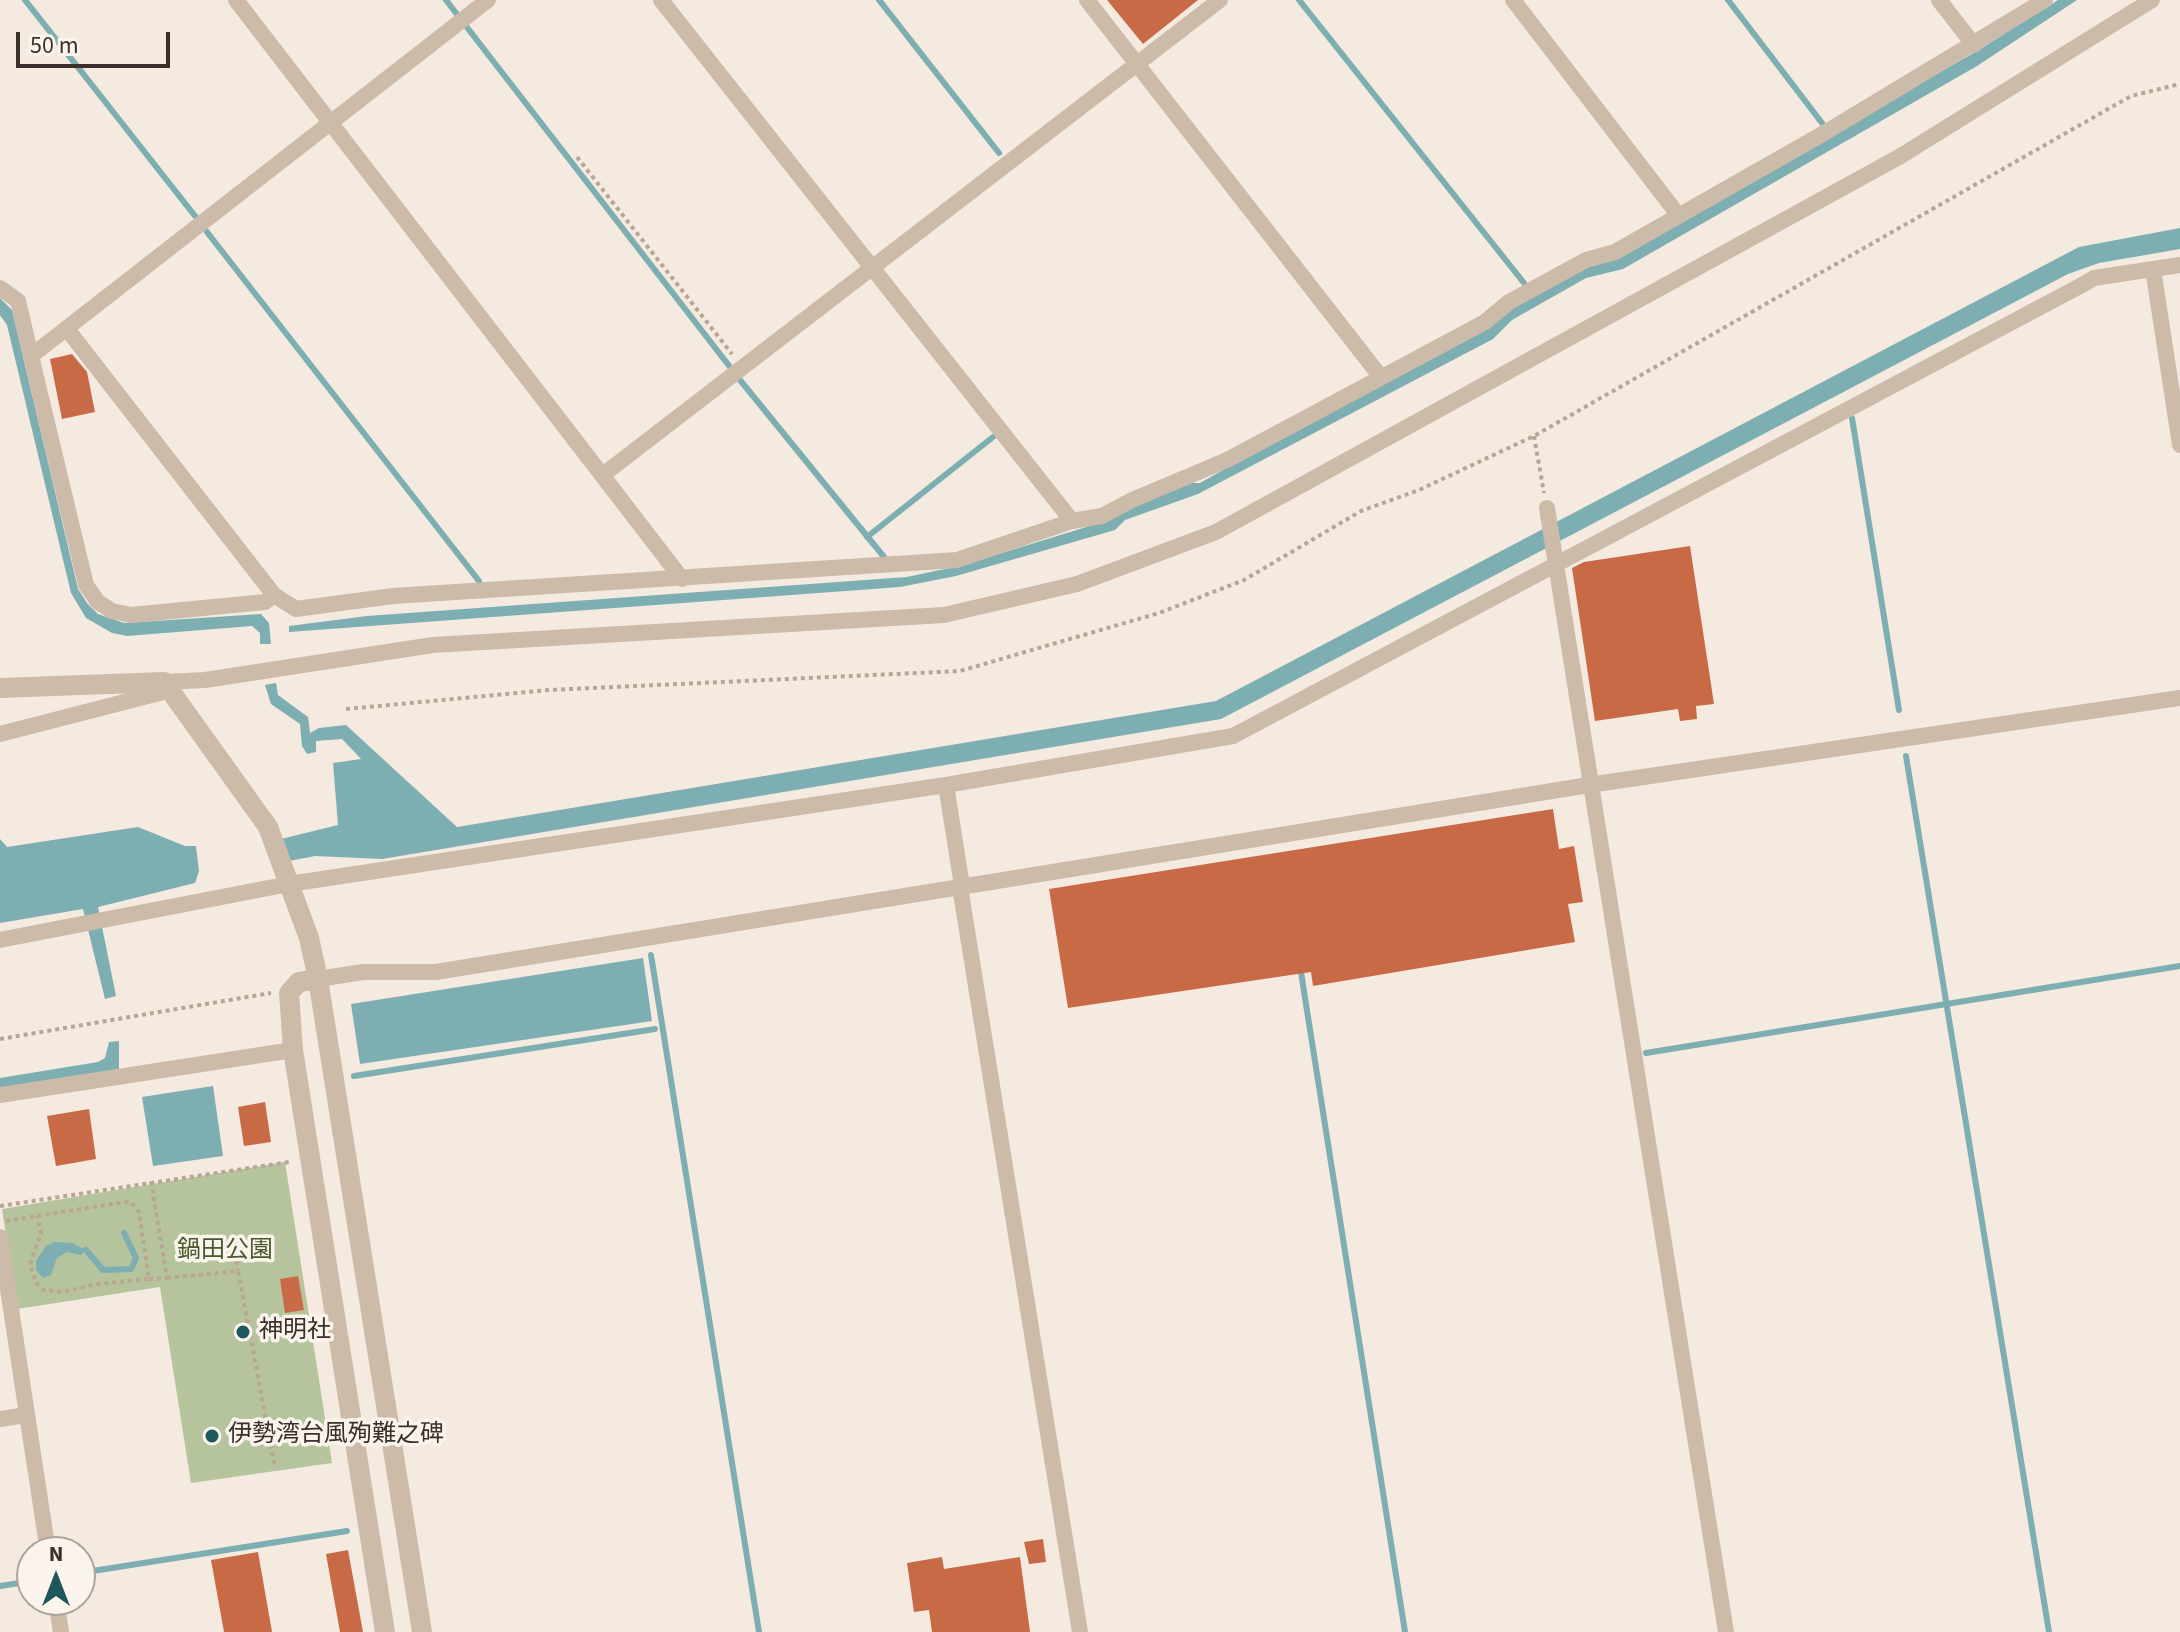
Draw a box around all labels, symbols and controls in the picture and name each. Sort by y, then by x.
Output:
scale bar [20,16,174,66]
text: 50 m [30,28,79,63]
park label: 鍋田公園 [177,1238,273,1266]
place label: 神明社 [259,1318,331,1346]
marker: 神明社 [234,1323,252,1341]
place label: 伊勢湾台風殉難之碑 [228,1422,444,1450]
marker: 伊勢湾台風殉難之碑 [203,1427,221,1445]
north arrow [16,1536,96,1616]
text: N [49,1538,63,1570]

